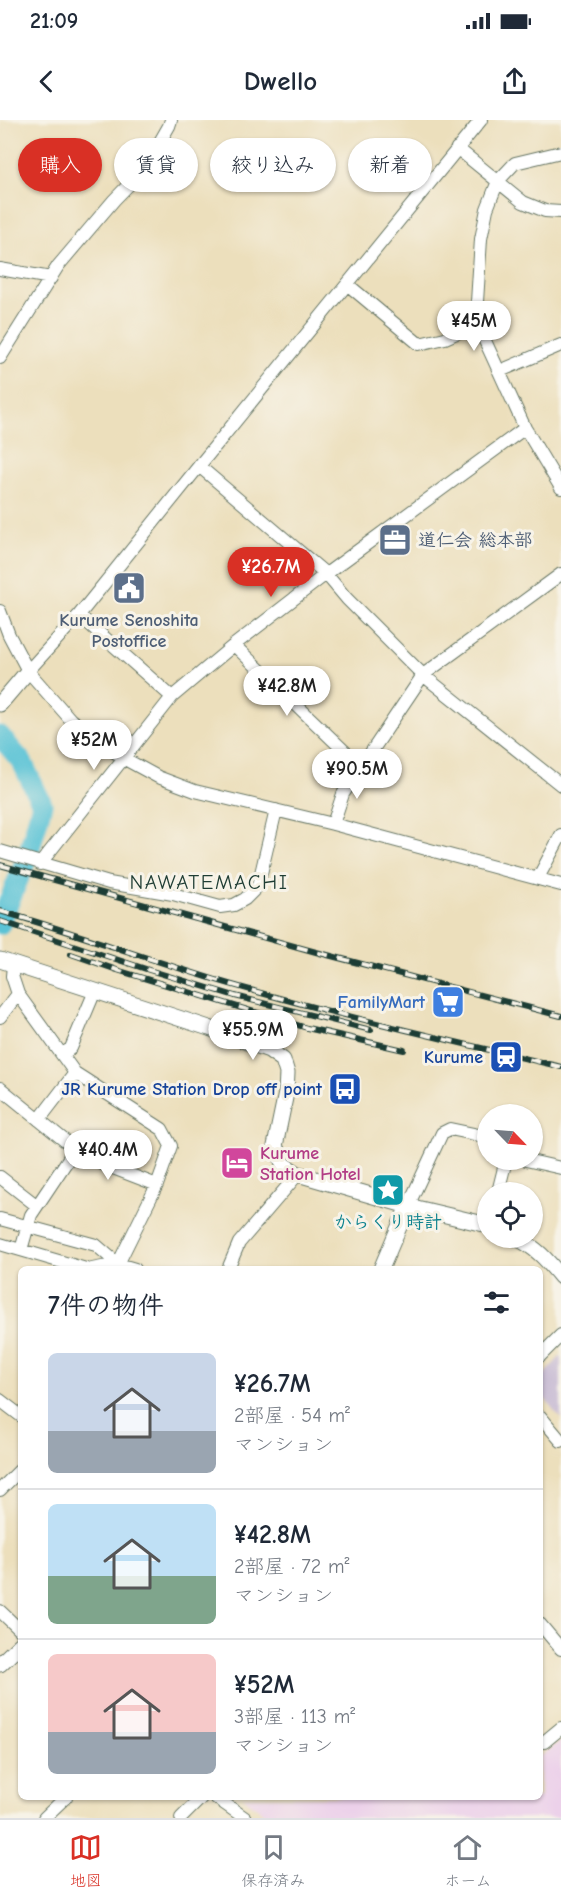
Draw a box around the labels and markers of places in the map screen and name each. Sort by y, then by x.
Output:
pin: ¥45M [438,301,510,352]
office icon: 道仁会 総本部 [377,522,413,558]
place label: 道仁会 総本部 [418,530,532,551]
pin: ¥26.7M [222,547,320,598]
public building icon: Kurume Senoshita Postoffice [111,570,147,606]
place label: Kurume Senoshita Postoffice [59,610,199,652]
pin: ¥42.8M [238,666,336,717]
pin: ¥52M [58,720,130,771]
pin: ¥90.5M [308,749,406,800]
supermarket icon: FamilyMart [430,984,466,1020]
place label: FamilyMart [337,992,426,1013]
pin: ¥55.9M [204,1010,302,1061]
station icon: Kurume [488,1039,524,1075]
place label: Kurume [424,1047,483,1068]
bus stop icon: JR Kurume Station Drop off point [327,1071,363,1107]
place label: JR Kurume Station Drop off point [62,1079,323,1100]
pin: ¥40.4M [59,1130,157,1181]
place label: Kurume Station Hotel [260,1143,361,1185]
hotel icon: Kurume Station Hotel [219,1145,255,1181]
place icon: からくり時計 [370,1172,406,1208]
place label: からくり時計 [334,1212,442,1233]

